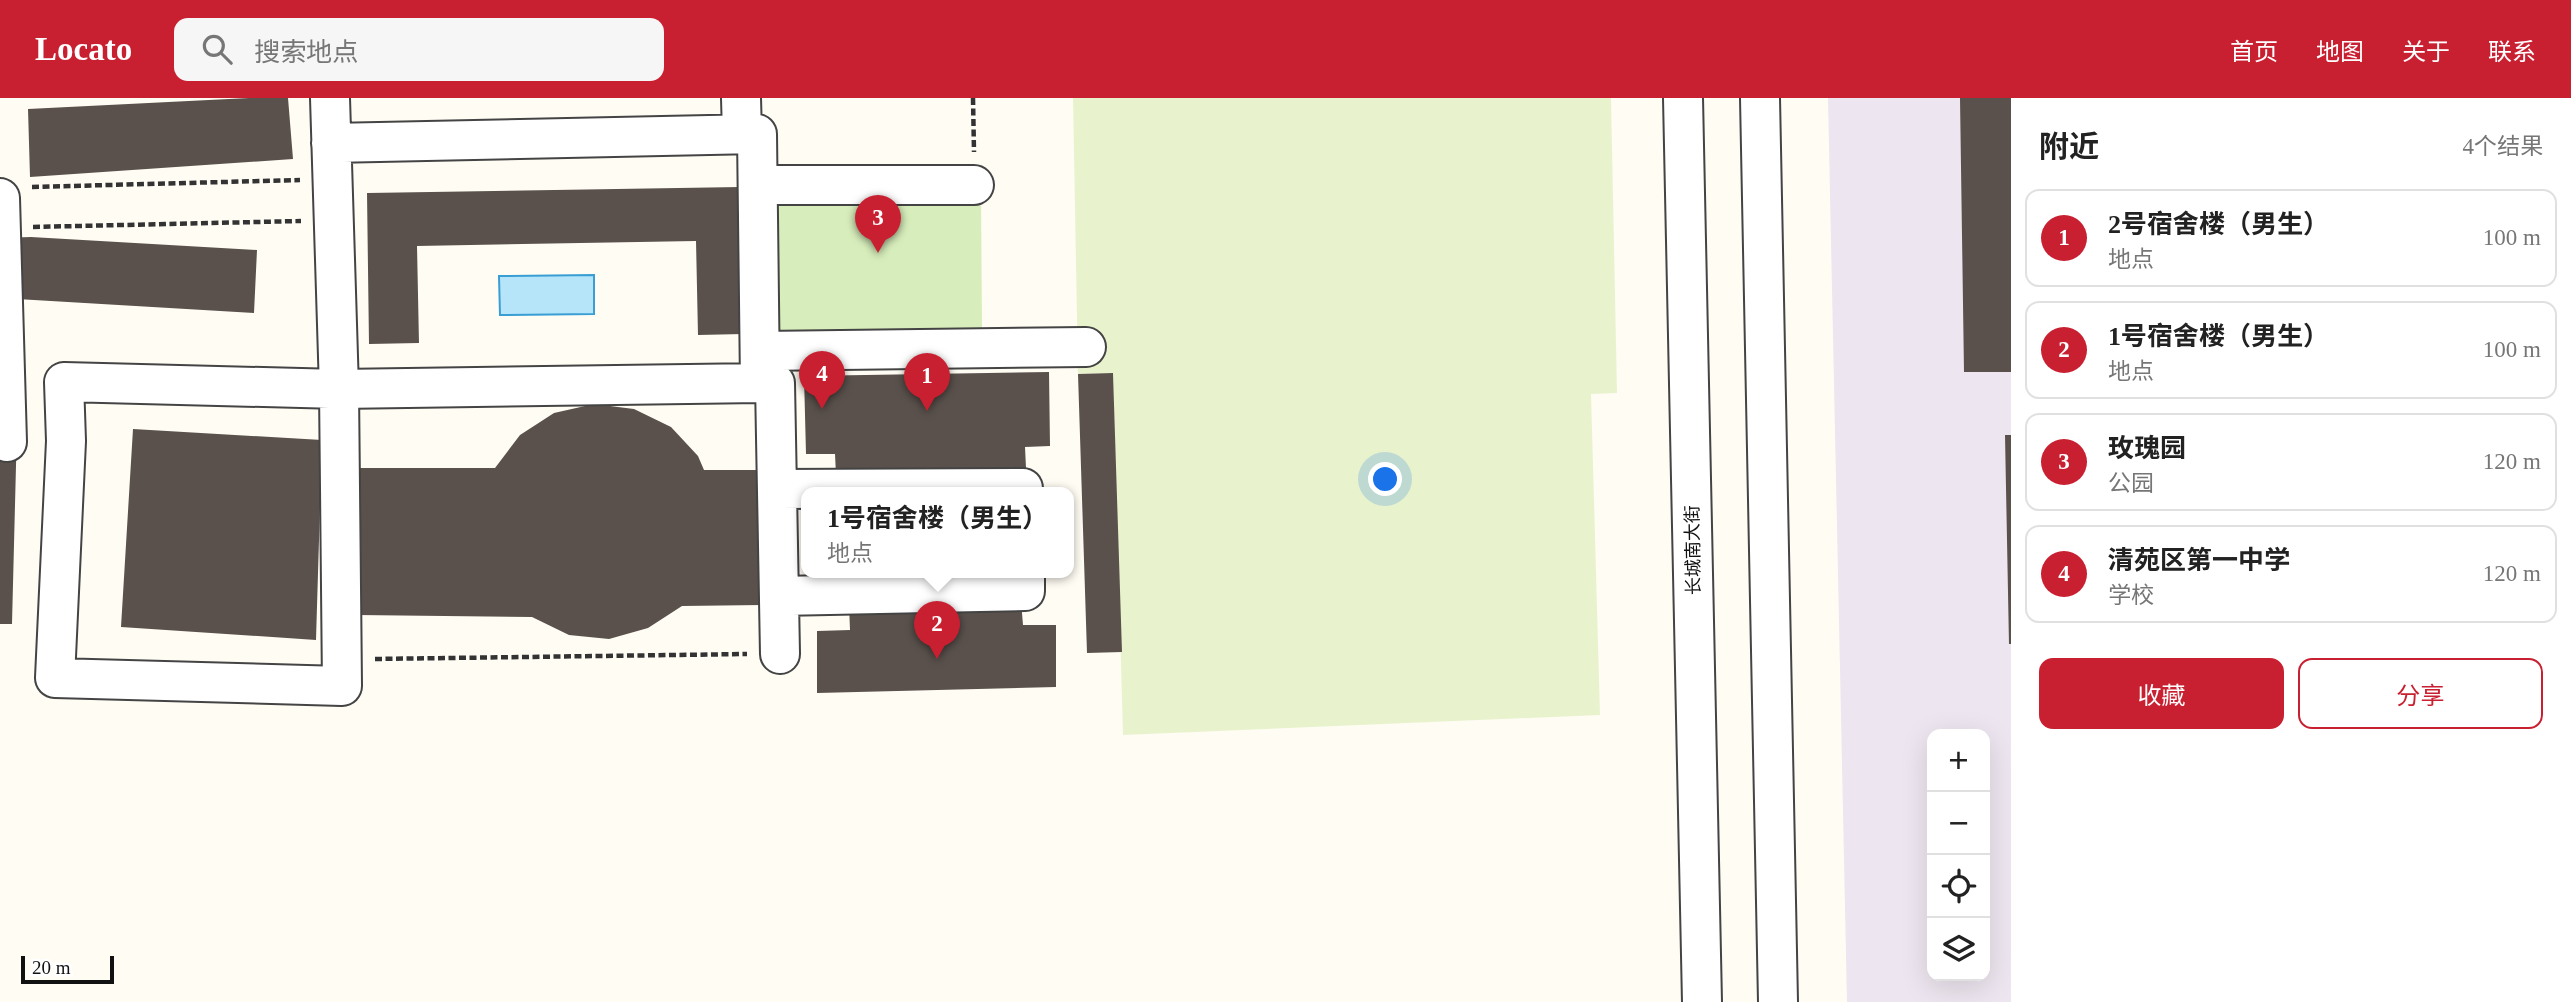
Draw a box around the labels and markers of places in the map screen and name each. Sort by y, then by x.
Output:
pin: 3 [855,195,901,253]
pin: 4 [799,351,845,409]
pin: 1 [904,353,950,411]
pin: 2 [914,601,960,659]

